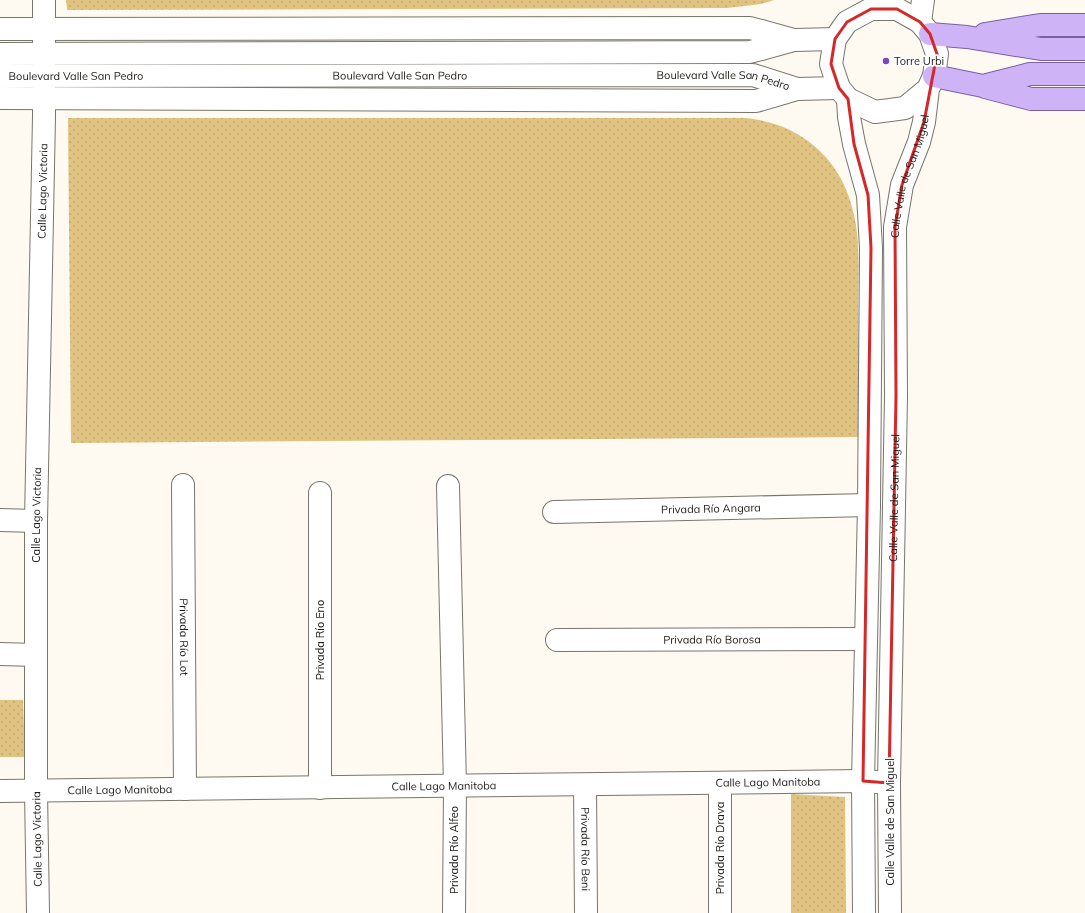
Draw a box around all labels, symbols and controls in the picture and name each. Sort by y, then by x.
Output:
place label: Torre Urbi [894,54,944,68]
marker: Torre Urbi [881,56,891,66]
street label: Boulevard Valle San Pedro [333,68,467,83]
street label: Boulevard Valle San Pedro [657,68,792,93]
street label: Boulevard Valle San Pedro [9,69,143,83]
street label: Calle Valle de San Miguel [888,114,932,238]
street label: Calle Lago Victoria [35,143,50,239]
street label: Calle Valle de San Miguel [886,434,902,562]
street label: Calle Lago Victoria [29,467,44,563]
street label: Privada Río Angara [661,500,761,517]
street label: Privada Río Lot [177,598,191,676]
street label: Privada Río Eno [313,600,327,680]
street label: Privada Río Borosa [663,632,761,647]
street label: Calle Valle de San Miguel [883,758,897,886]
street label: Calle Lago Manitoba [715,774,820,790]
street label: Calle Lago Manitoba [391,778,497,793]
street label: Calle Lago Manitoba [67,782,173,797]
street label: Calle Lago Victoria [29,791,45,887]
street label: Privada Río Drava [713,802,727,894]
street label: Privada Río Alfeo [447,806,461,894]
street label: Privada Río Beni [578,807,593,891]

